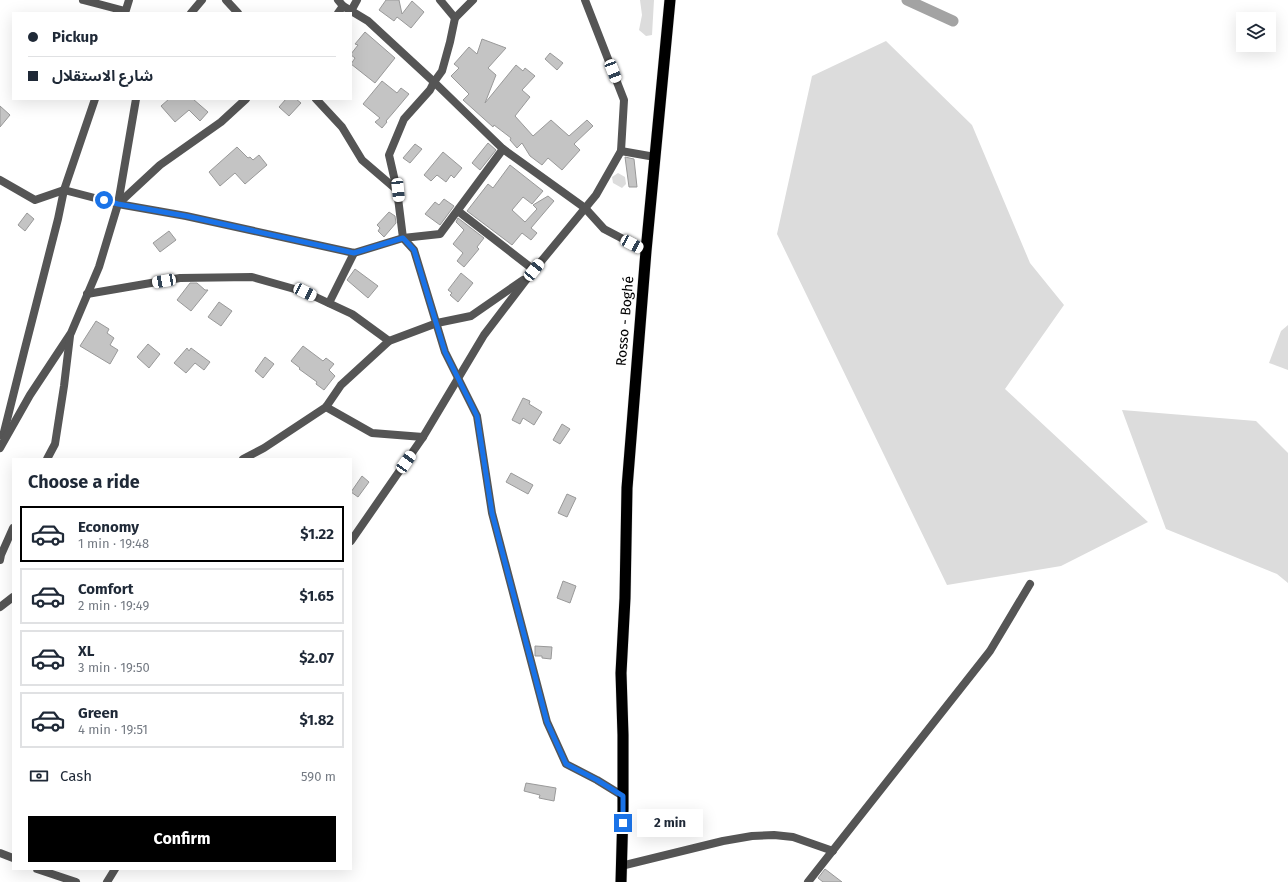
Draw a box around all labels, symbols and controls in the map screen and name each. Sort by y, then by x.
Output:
map controls [1236,12,1276,52]
button: layers [1236,12,1276,52]
text: Pickup [52,28,98,46]
car [603,58,623,84]
text: شارع الاستقلال [52,67,153,85]
car [391,177,405,203]
route start [95,191,113,209]
car [619,233,645,255]
car [522,257,546,283]
car [151,273,177,289]
street label: Rosso - Boghé [613,275,637,367]
car [292,281,318,303]
car [394,449,418,475]
text: Choose a ride [28,471,140,493]
icon: car [30,516,66,552]
text: Economy [78,518,139,536]
text: $1.22 [300,525,334,543]
text: 1 min · 19:48 [78,536,149,551]
icon: car [30,578,66,614]
text: Comfort [78,580,134,598]
text: $1.65 [299,587,334,605]
text: 2 min · 19:49 [78,598,149,613]
icon: car [30,640,66,676]
text: XL [78,642,94,660]
text: $2.07 [299,649,334,667]
text: 3 min · 19:50 [78,660,150,675]
icon: car [30,702,66,738]
text: Green [78,704,118,722]
text: $1.82 [299,711,334,729]
text: 4 min · 19:51 [78,722,148,737]
icon: cash [28,765,50,787]
text: Cash [60,767,92,785]
text: 590 m [301,769,336,784]
callout: 2 min [637,809,703,837]
route end [614,814,632,832]
text: 2 min [654,815,686,830]
button: Confirm [28,816,336,862]

